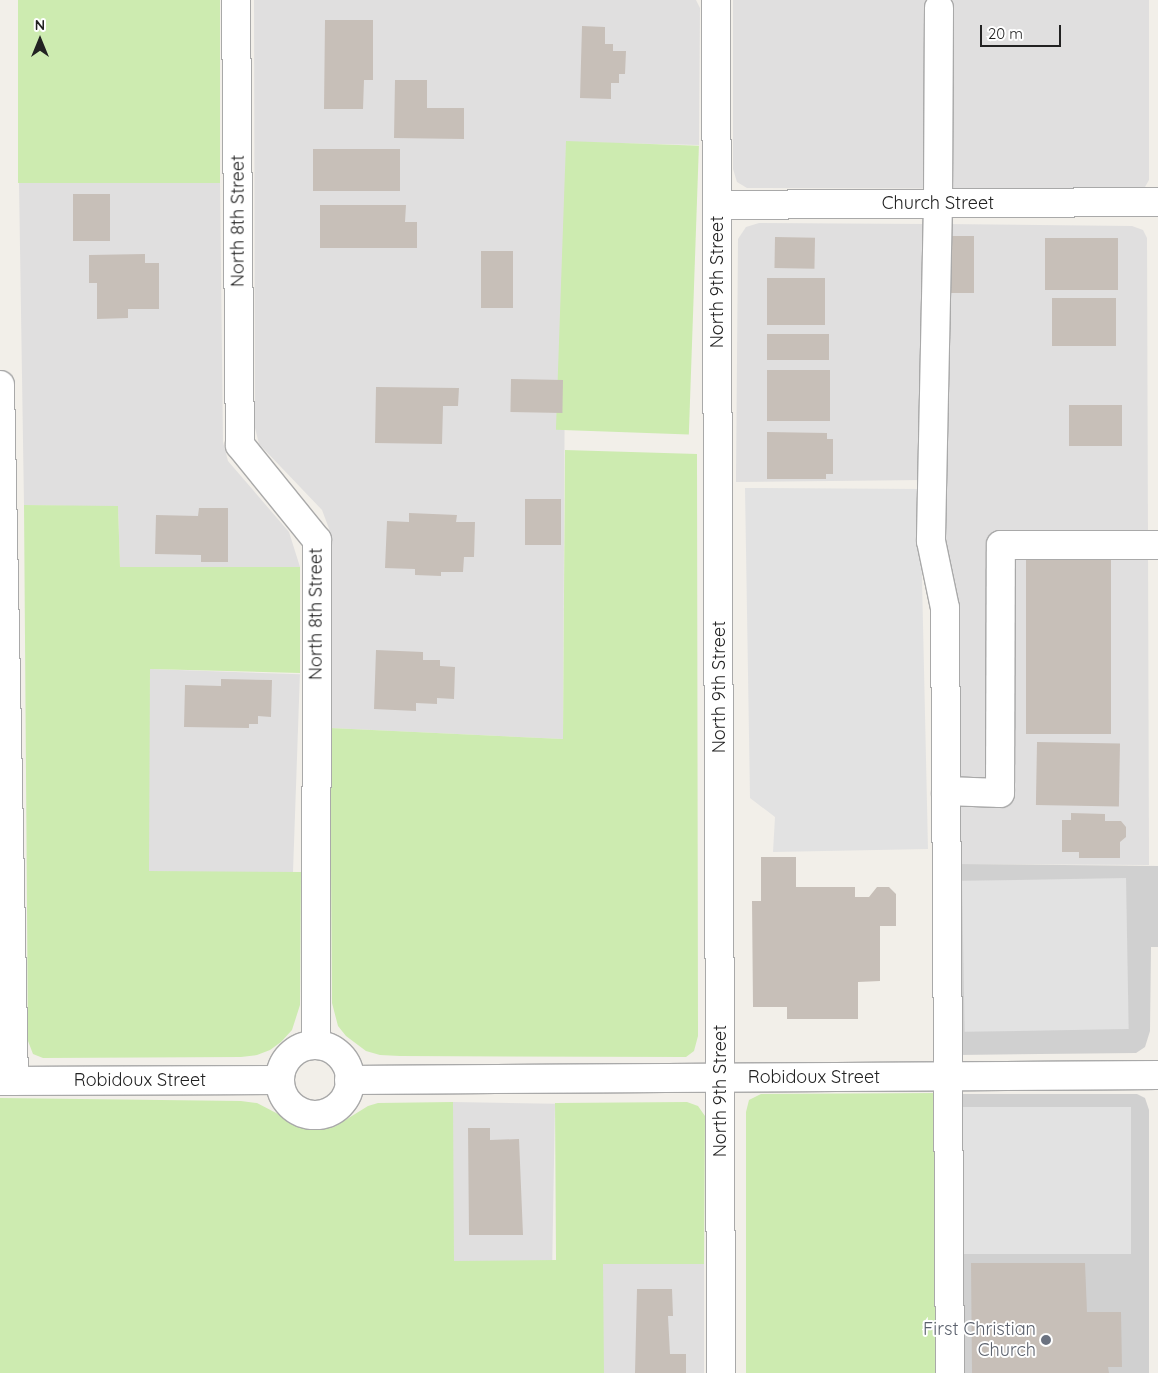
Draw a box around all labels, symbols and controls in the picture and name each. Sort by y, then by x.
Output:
north arrow [15,15,65,65]
scale bar [983,15,1064,47]
text: N [35,16,45,34]
text: 20 m [988,24,1023,43]
street label: North 8th Street [227,155,249,287]
street label: Church Street [882,192,994,214]
street label: North 9th Street [706,216,728,348]
street label: North 8th Street [305,548,327,680]
street label: North 9th Street [708,621,730,753]
street label: North 9th Street [709,1025,731,1157]
street label: Robidoux Street [748,1066,880,1088]
street label: Robidoux Street [74,1069,206,1091]
place label: First Christian Church [923,1319,1036,1362]
marker: First Christian Church [1040,1334,1052,1346]

